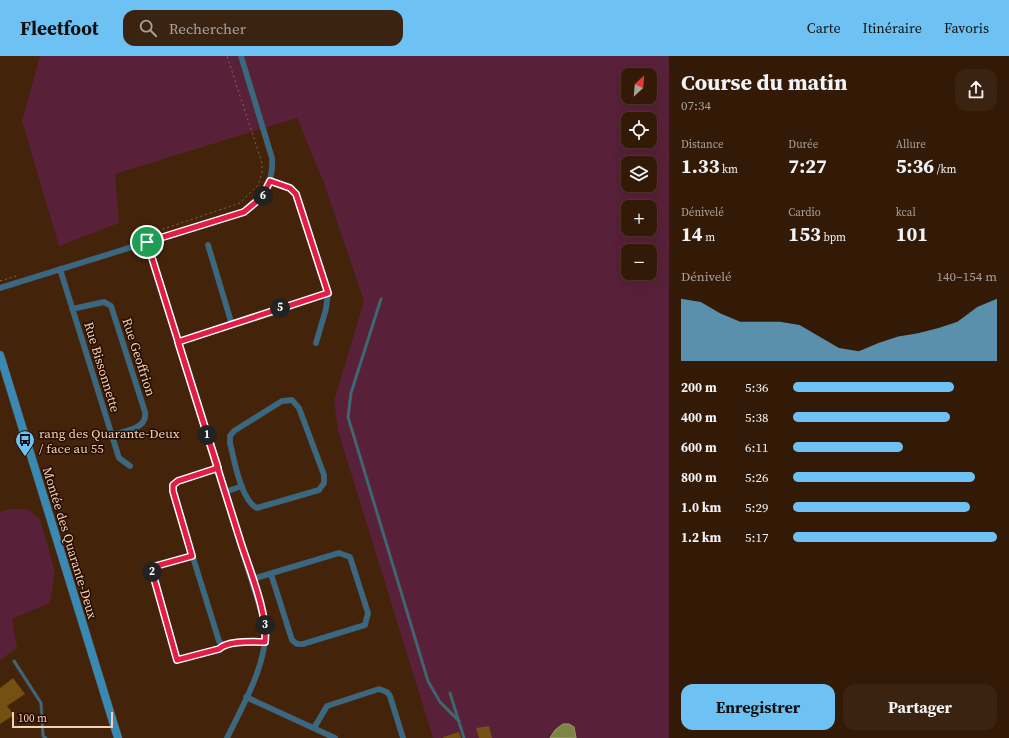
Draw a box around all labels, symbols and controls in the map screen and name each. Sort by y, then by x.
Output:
search box [123,10,403,46]
text: Fleetfoot [20,15,99,41]
icon: search [137,17,159,39]
text: Rechercher [169,18,246,39]
text: Carte [807,18,841,38]
text: Itinéraire [863,18,922,38]
text: Favoris [944,18,989,38]
text: Course du matin [681,67,848,97]
north arrow [621,68,657,104]
map controls [621,68,657,280]
button: share [955,69,997,111]
text: 07:34 [681,97,711,114]
button: locate [621,112,657,148]
text: Distance [681,137,724,152]
text: Durée [788,137,818,152]
text: Allure [896,137,926,152]
text: 1.33 [681,152,720,180]
text: 7:27 [788,152,827,180]
text: 5:36 [896,152,934,180]
button: layers [621,156,657,192]
text: km [720,162,738,177]
text: /km [934,162,956,177]
pin: 6 [253,186,273,206]
text: 6 [260,188,266,203]
button: + [621,200,657,236]
text: Dénivelé [681,205,724,220]
text: Cardio [788,205,821,220]
text: kcal [896,205,916,220]
text: 14 [681,220,703,248]
text: 153 [788,220,821,248]
text: 101 [896,220,928,248]
pin [130,225,164,259]
text: m [703,230,715,245]
text: bpm [821,230,846,245]
icon: arrive [136,231,158,253]
button: − [621,244,657,280]
text: Dénivelé [681,268,732,285]
text: 140–154 m [937,268,997,285]
pin: 5 [270,298,290,318]
text: 5 [277,300,283,315]
street label: Rue Geoffrion [118,316,160,398]
street label: Rue Bissonnette [80,320,124,415]
text: 200 m [681,379,717,396]
text: 5:36 [745,379,768,396]
text: 400 m [681,409,717,426]
text: 5:38 [745,409,768,426]
place label: rang des Quarante-Deux / face au 55 [39,425,180,457]
pin: 1 [197,425,217,445]
text: 1 [204,427,210,442]
bus stop icon: rang des Quarante-Deux / face au 55 [14,429,36,457]
text: 600 m [681,439,717,456]
text: 6:11 [745,439,768,456]
street label: Montée des Quarante-Deux [39,465,101,621]
text: 800 m [681,469,717,486]
text: 5:26 [745,469,768,486]
text: 1.0 km [681,499,721,516]
text: 5:29 [745,499,768,516]
text: 1.2 km [681,529,721,546]
text: 5:17 [745,529,768,546]
pin: 2 [142,562,162,582]
text: 2 [149,564,155,579]
pin: 3 [255,615,275,635]
text: 3 [262,617,268,632]
button: Enregistrer [681,684,835,730]
button: Partager [843,684,997,730]
scale bar [12,710,113,729]
text: 100 m [18,711,47,726]

